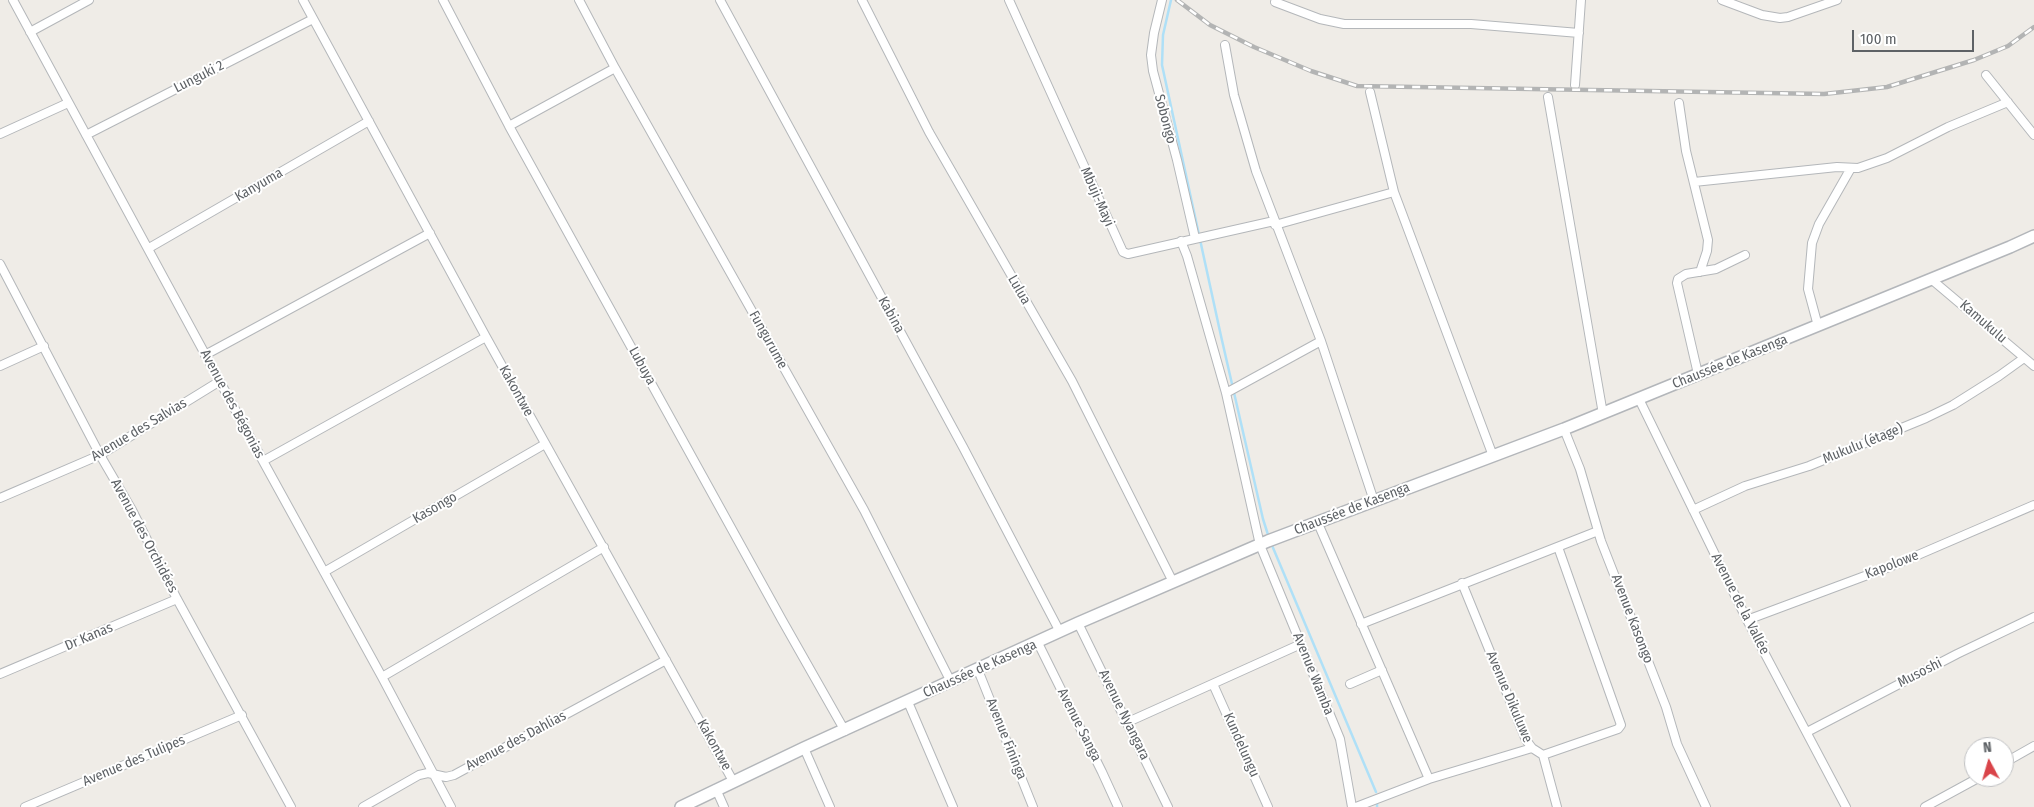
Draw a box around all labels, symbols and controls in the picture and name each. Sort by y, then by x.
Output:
scale bar [1854,20,1976,52]
text: 100 m [1860,30,1897,48]
street label: Lunguki 2 [171,57,227,97]
street label: Sobongo [1150,93,1180,145]
street label: Kanyuma [232,165,286,205]
street label: Mbuji-Mayi [1076,165,1118,229]
street label: Lulua [1004,272,1034,308]
street label: Kabina [874,294,908,336]
street label: Kamukulu [1956,297,2010,347]
street label: Fungurume [745,308,791,372]
street label: Chaussée de Kasenga [1670,331,1790,393]
street label: Lubuya [625,344,659,388]
street label: Avenue des Bégonias [196,347,268,461]
street label: Kakontwe [495,362,537,420]
street label: Avenue des Salvias [88,395,190,465]
street label: Mukulu (étage) [1820,420,1906,468]
street label: Avenue des Orchidées [107,476,181,596]
street label: Chaussée de Kasenga [1292,479,1412,539]
street label: Kasongo [410,489,460,527]
street label: Kapolowe [1863,547,1921,583]
street label: Avenue de la Vallée [1707,551,1773,657]
street label: Avenue Kasongo [1607,572,1657,666]
street label: Dr Kanas [62,619,116,655]
street label: Avenue Wamba [1289,630,1337,718]
street label: Chaussée de Kasenga [921,636,1039,702]
street label: Avenue Dikuluwe [1482,649,1536,745]
street label: Musoshi [1895,655,1945,691]
street label: Avenue Nyangara [1095,667,1153,763]
street label: Avenue Sanga [1053,686,1105,764]
street label: Avenue Fininga [982,696,1030,782]
street label: Avenue des Dahlias [463,707,569,775]
street label: Kundelungu [1219,710,1263,780]
street label: Kakontwe [693,716,735,774]
street label: Avenue des Tulipes [80,732,188,790]
north arrow [1964,737,2014,787]
text: N [1982,739,1993,756]

